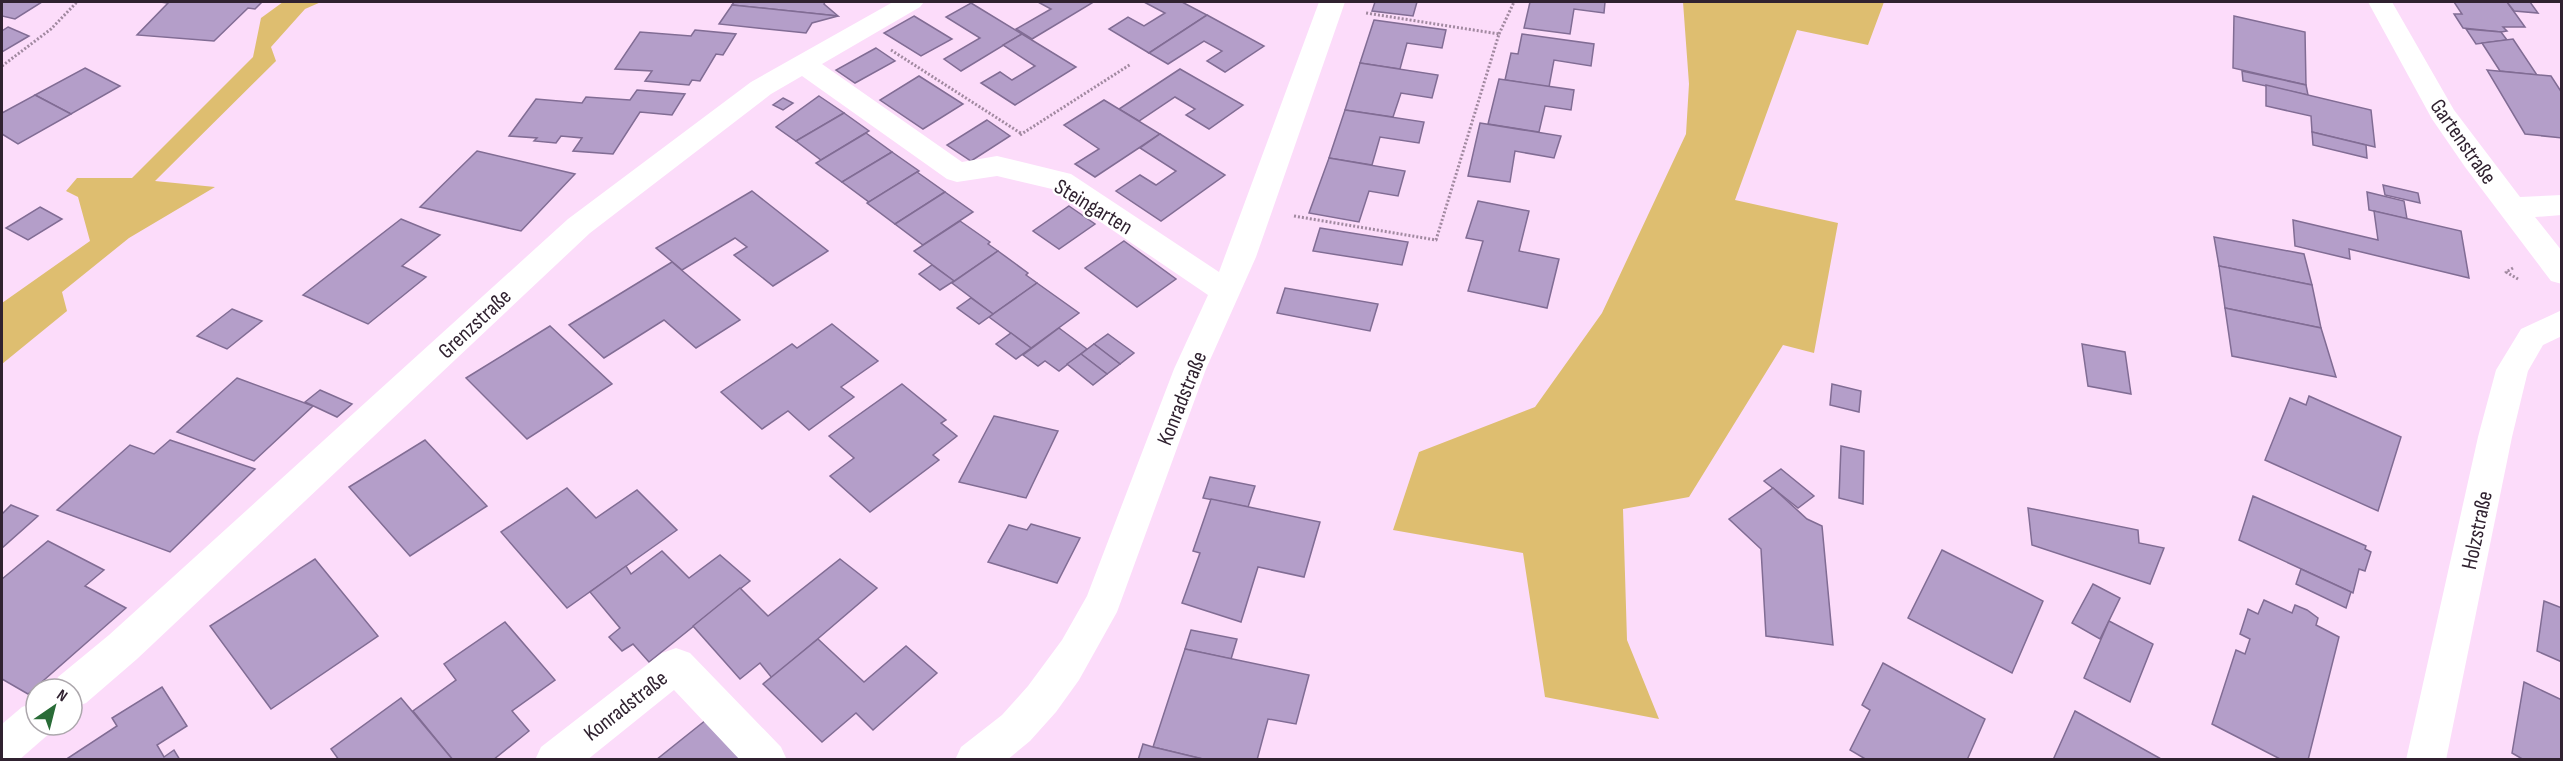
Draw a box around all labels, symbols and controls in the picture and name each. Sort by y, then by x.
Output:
street label: Gartenstraße [2424,94,2502,190]
street label: Steingarten [1049,173,1137,241]
street label: Grenzstraße [433,283,517,365]
street label: Konradstraße [1151,348,1213,449]
street label: Holzstraße [2456,489,2499,572]
street label: Konradstraße [579,665,673,747]
north arrow [24,677,84,737]
text: N [53,686,71,706]

